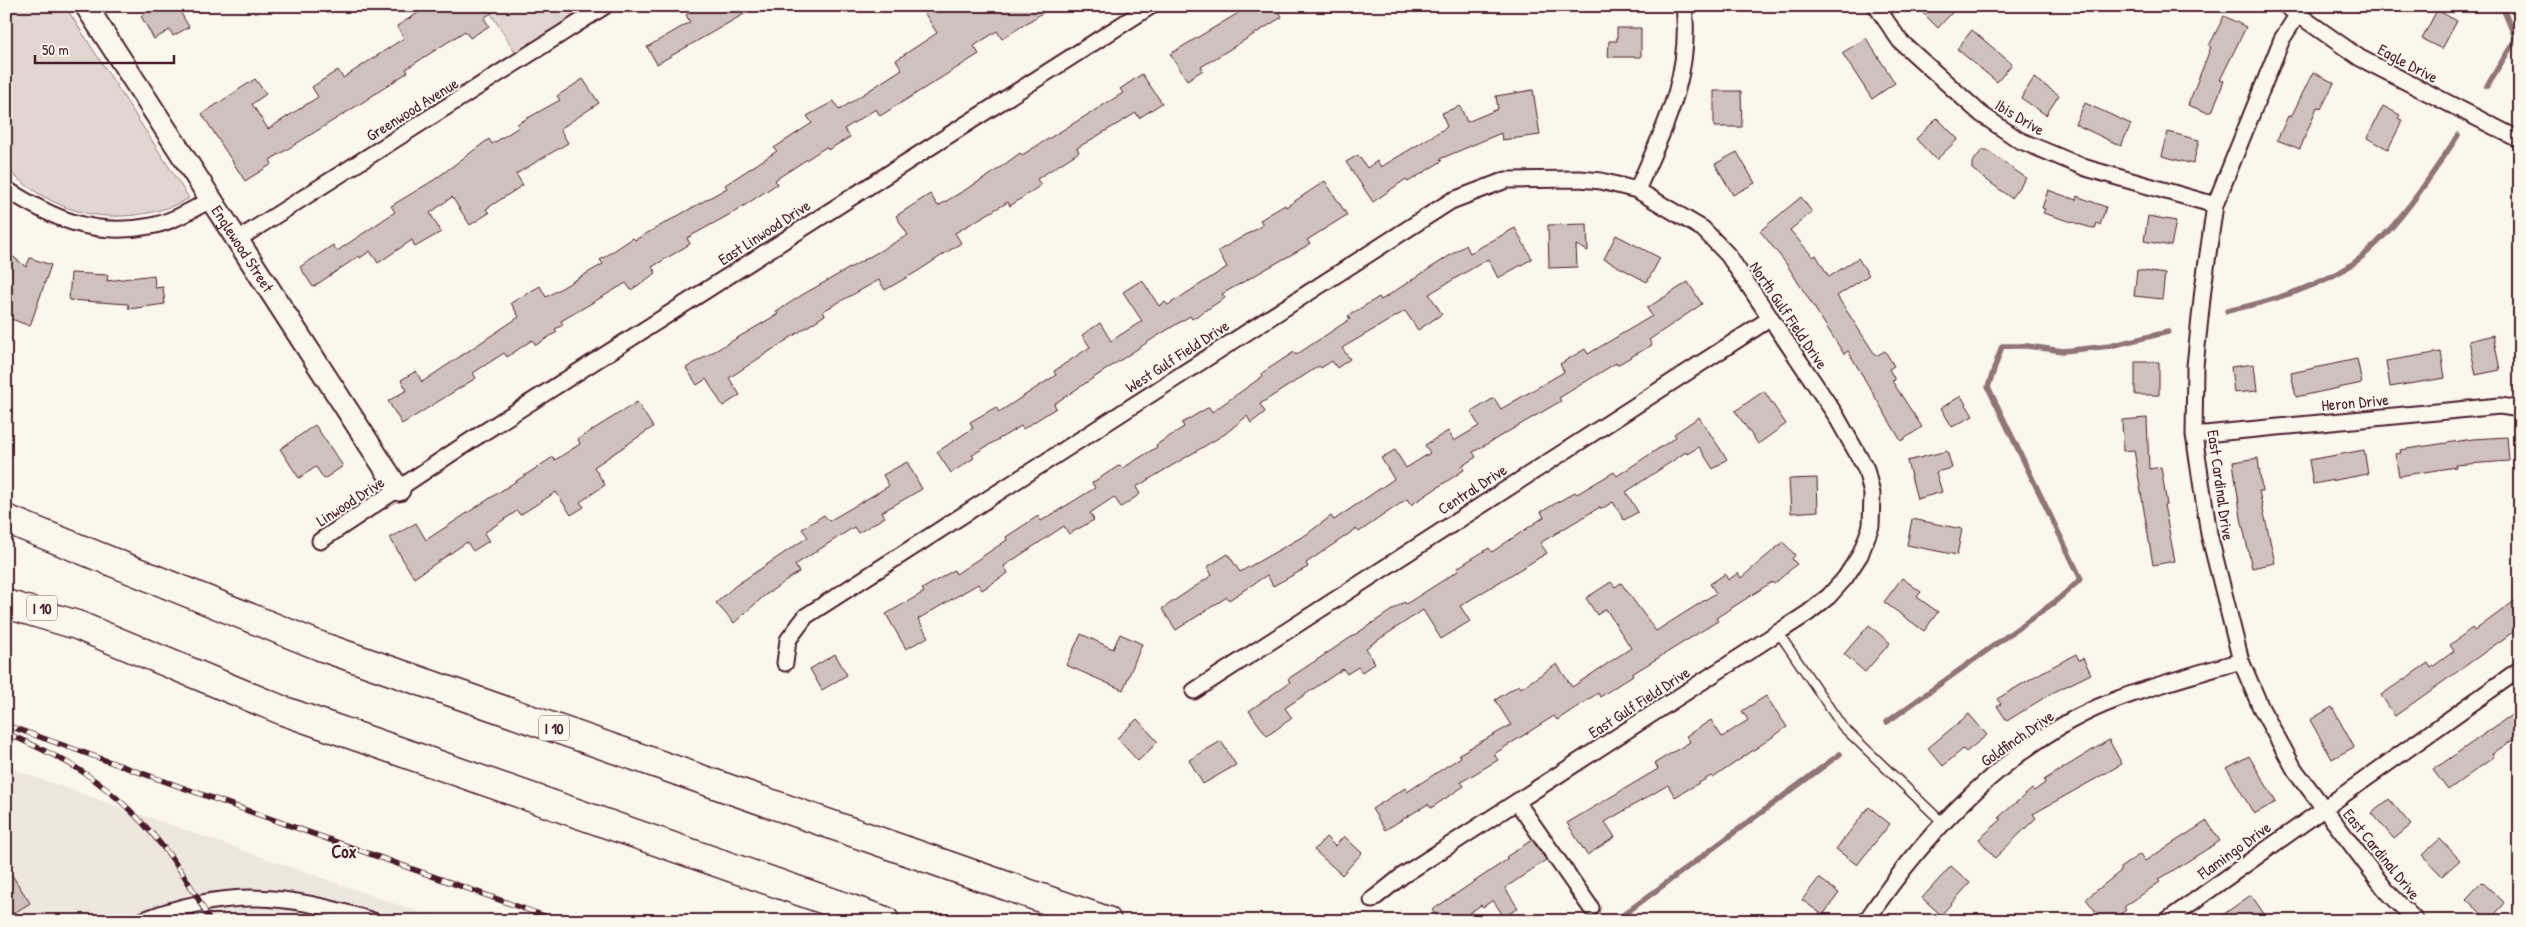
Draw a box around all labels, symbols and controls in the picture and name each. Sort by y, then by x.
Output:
scale bar [35,32,174,64]
street label: Eagle Drive [2374,38,2442,88]
text: 50 m [42,39,69,60]
street label: Greenwood Avenue [362,72,463,146]
street label: Ibis Drive [1991,94,2049,141]
street label: East Linwood Drive [714,194,815,270]
street label: Englewood Street [207,201,279,297]
street label: North Gulf Field Drive [1745,257,1833,373]
street label: West Gulf Field Drive [1121,314,1234,398]
street label: Heron Drive [2320,388,2390,416]
street label: East Cardinal Drive [2202,428,2240,542]
street label: Central Drive [1433,458,1511,520]
street label: Linwood Drive [312,470,389,531]
road number: I 10 [27,596,57,620]
street label: East Gulf Field Drive [1584,661,1694,743]
street label: Goldfinch Drive [1976,704,2059,771]
road number: I 10 [539,716,569,740]
street label: East Cardinal Drive [2338,804,2426,905]
street label: Flamingo Drive [2192,816,2276,885]
district label: Cox [331,839,357,864]

